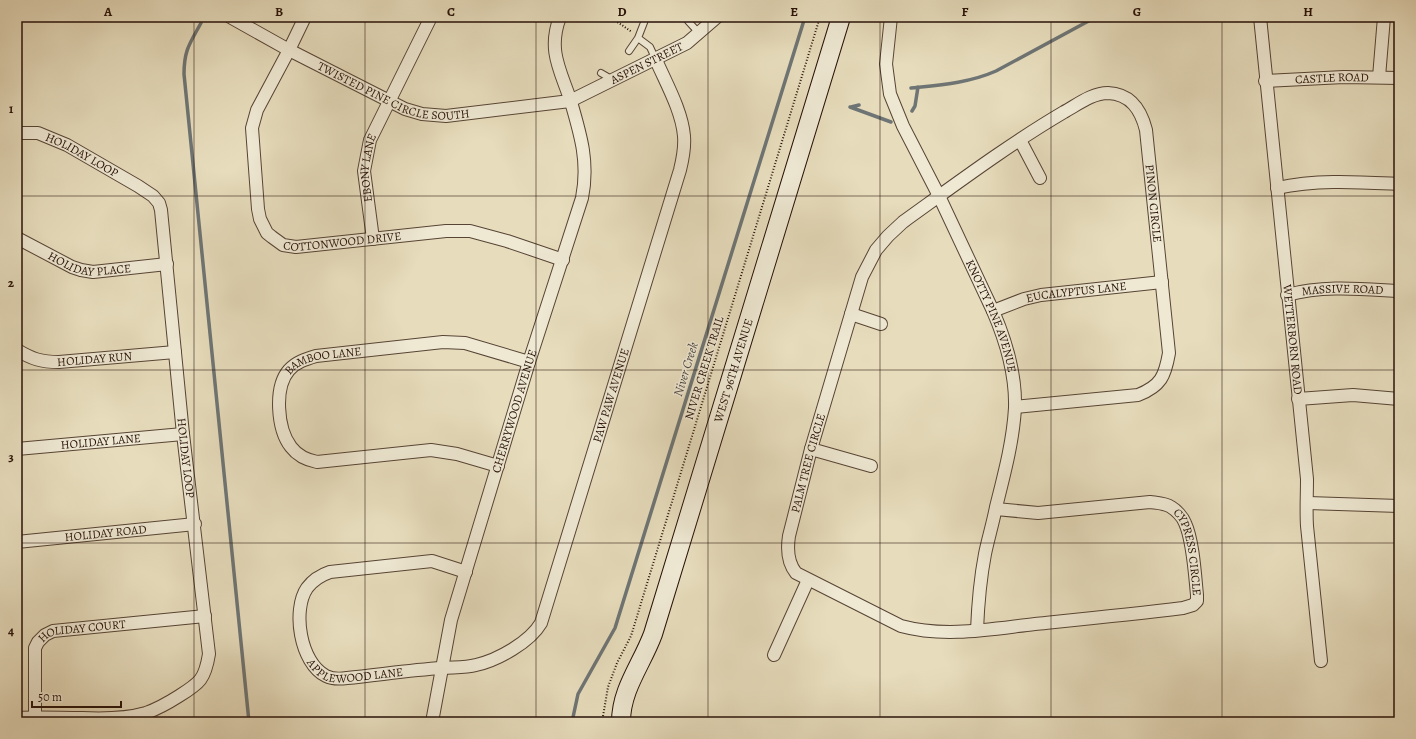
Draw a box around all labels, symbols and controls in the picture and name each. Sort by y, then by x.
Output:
text: A [103,3,113,20]
text: B [275,3,283,20]
text: C [447,3,455,20]
text: D [617,3,627,20]
text: E [790,3,798,20]
text: F [962,3,969,20]
text: G [1133,3,1141,20]
text: H [1303,3,1313,20]
street label: ASPEN STREET [607,38,686,88]
street label: TWISTED PINE CIRCLE SOUTH [315,58,470,124]
street label: CASTLE ROAD [1295,69,1369,87]
text: 1 [9,100,14,117]
street label: HOLIDAY LOOP [43,129,121,181]
street label: EBONY LANE [356,131,380,203]
street label: PINON CIRCLE [1142,163,1166,243]
street label: COTTONWOOD DRIVE [282,228,402,255]
street label: HOLIDAY PLACE [45,248,132,280]
street label: KNOTTY PINE AVENUE [962,257,1020,374]
text: 2 [8,274,15,291]
street label: EUCALYPTUS LANE [1024,278,1127,306]
street label: MASSIVE ROAD [1300,280,1384,300]
street label: WETTERBORN ROAD [1279,282,1306,395]
street label: NIVER CREEK TRAIL [681,313,728,422]
street label: WEST 96TH AVENUE [710,317,757,425]
water label: Niver Creek [669,340,702,398]
street label: BAMBOO LANE [281,343,362,378]
street label: PAW PAW AVENUE [589,346,633,444]
street label: CHERRYWOOD AVENUE [488,347,541,475]
street label: HOLIDAY RUN [56,348,133,370]
street label: PALM TREE CIRCLE [787,412,829,514]
street label: HOLIDAY LOOP [173,417,199,499]
street label: HOLIDAY LANE [60,430,141,453]
text: 3 [8,448,14,465]
street label: CYPRESS CIRCLE [1170,505,1205,596]
street label: HOLIDAY ROAD [64,521,147,545]
street label: HOLIDAY COURT [34,616,127,646]
text: 4 [8,622,14,639]
street label: APPLEWOOD LANE [303,655,404,687]
scale bar [32,683,121,709]
text: 50 m [38,689,62,705]

